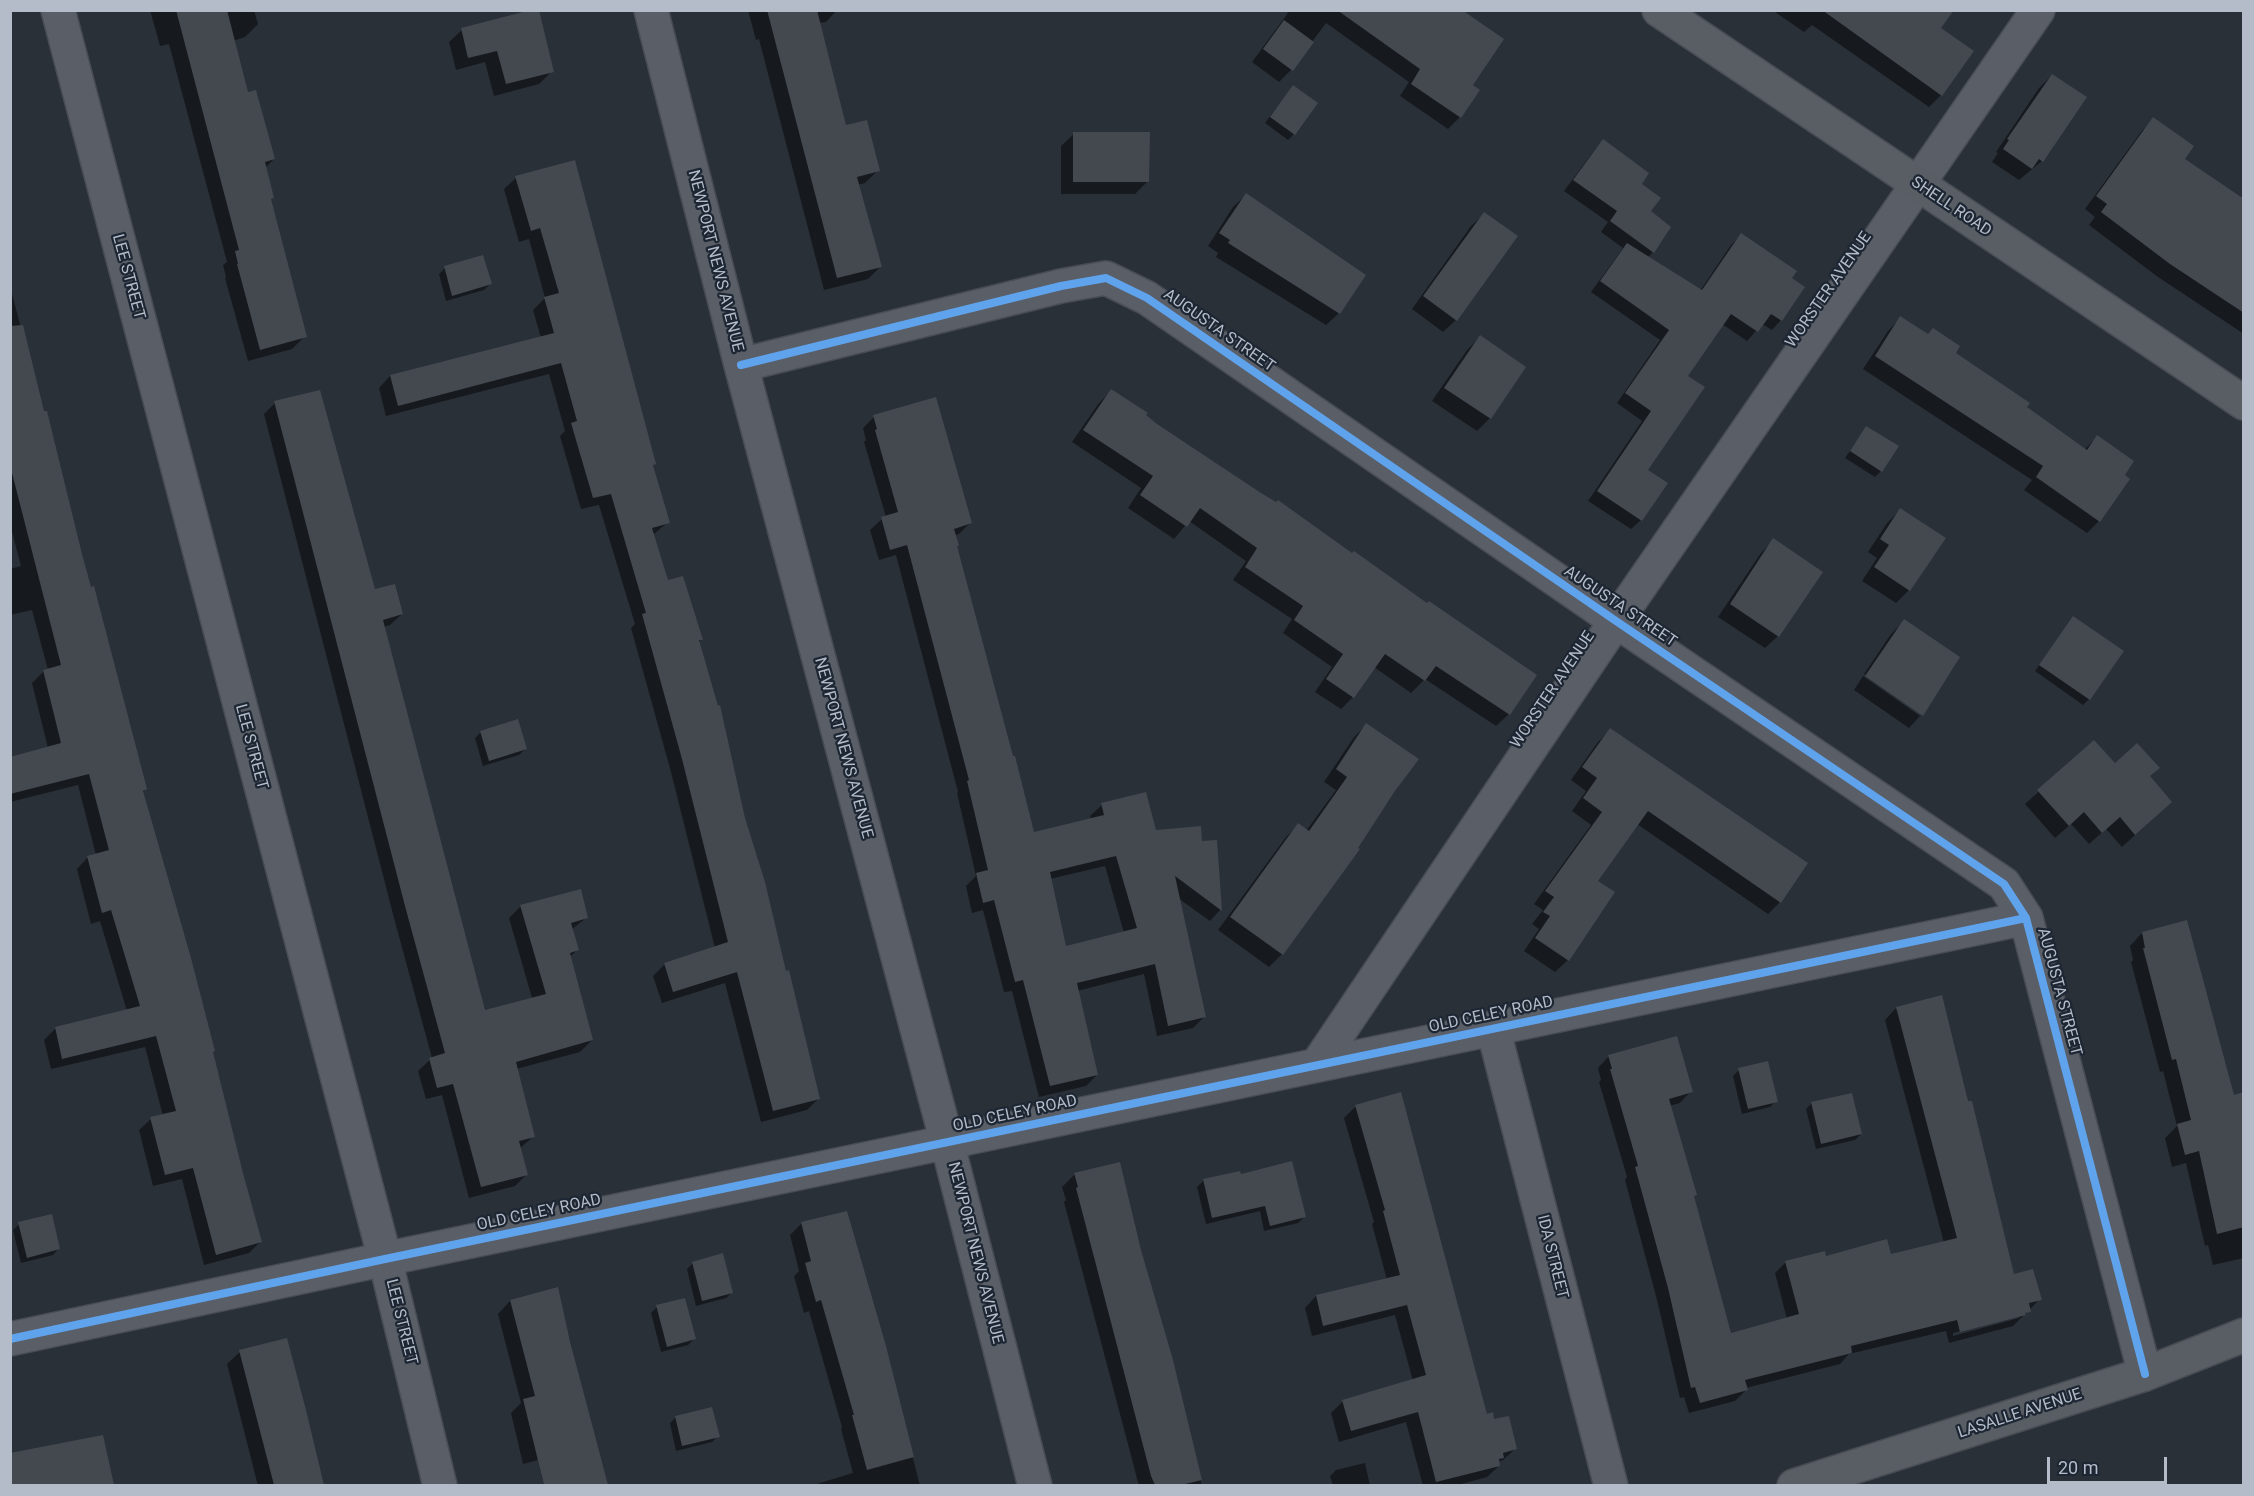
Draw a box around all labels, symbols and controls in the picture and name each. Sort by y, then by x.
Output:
street label: NEWPORT NEWS AVENUE [683,168,747,354]
street label: SHELL ROAD [1907,173,1995,241]
street label: WORSTER AVENUE [1782,228,1876,352]
street label: LEE STREET [107,232,149,322]
street label: AUGUSTA STREET [1160,285,1278,377]
street label: AUGUSTA STREET [1560,562,1680,652]
street label: WORSTER AVENUE [1507,628,1599,752]
street label: NEWPORT NEWS AVENUE [810,655,876,841]
street label: LEE STREET [230,702,272,792]
street label: AUGUSTA STREET [2033,926,2085,1058]
street label: OLD CELEY ROAD [1427,992,1555,1038]
street label: OLD CELEY ROAD [951,1091,1079,1137]
street label: NEWPORT NEWS AVENUE [943,1160,1007,1346]
street label: OLD CELEY ROAD [475,1190,603,1236]
street label: IDA STREET [1532,1213,1572,1301]
street label: LEE STREET [381,1277,421,1367]
street label: LASALLE AVENUE [1956,1385,2084,1443]
scale bar [2050,1445,2170,1483]
text: 20 m [2058,1457,2098,1478]

